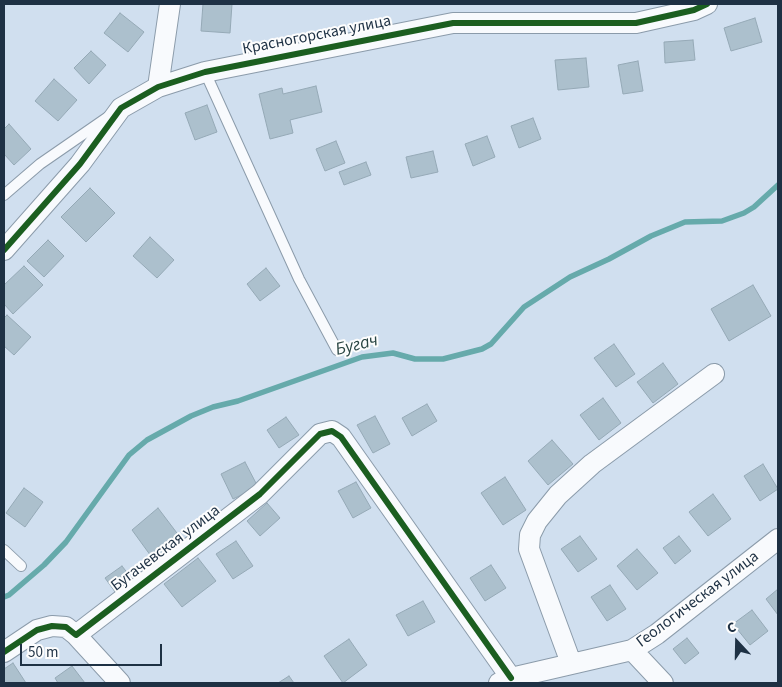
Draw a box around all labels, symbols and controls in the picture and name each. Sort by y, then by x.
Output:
street label: Красногорская улица [241,12,393,60]
water label: Бугач [334,330,380,362]
street label: Бугачевская улица [108,502,224,596]
street label: Геологическая улица [633,548,763,652]
north arrow [712,617,762,667]
text: С [724,617,739,639]
scale bar [22,634,165,666]
text: 50 m [28,642,58,663]

